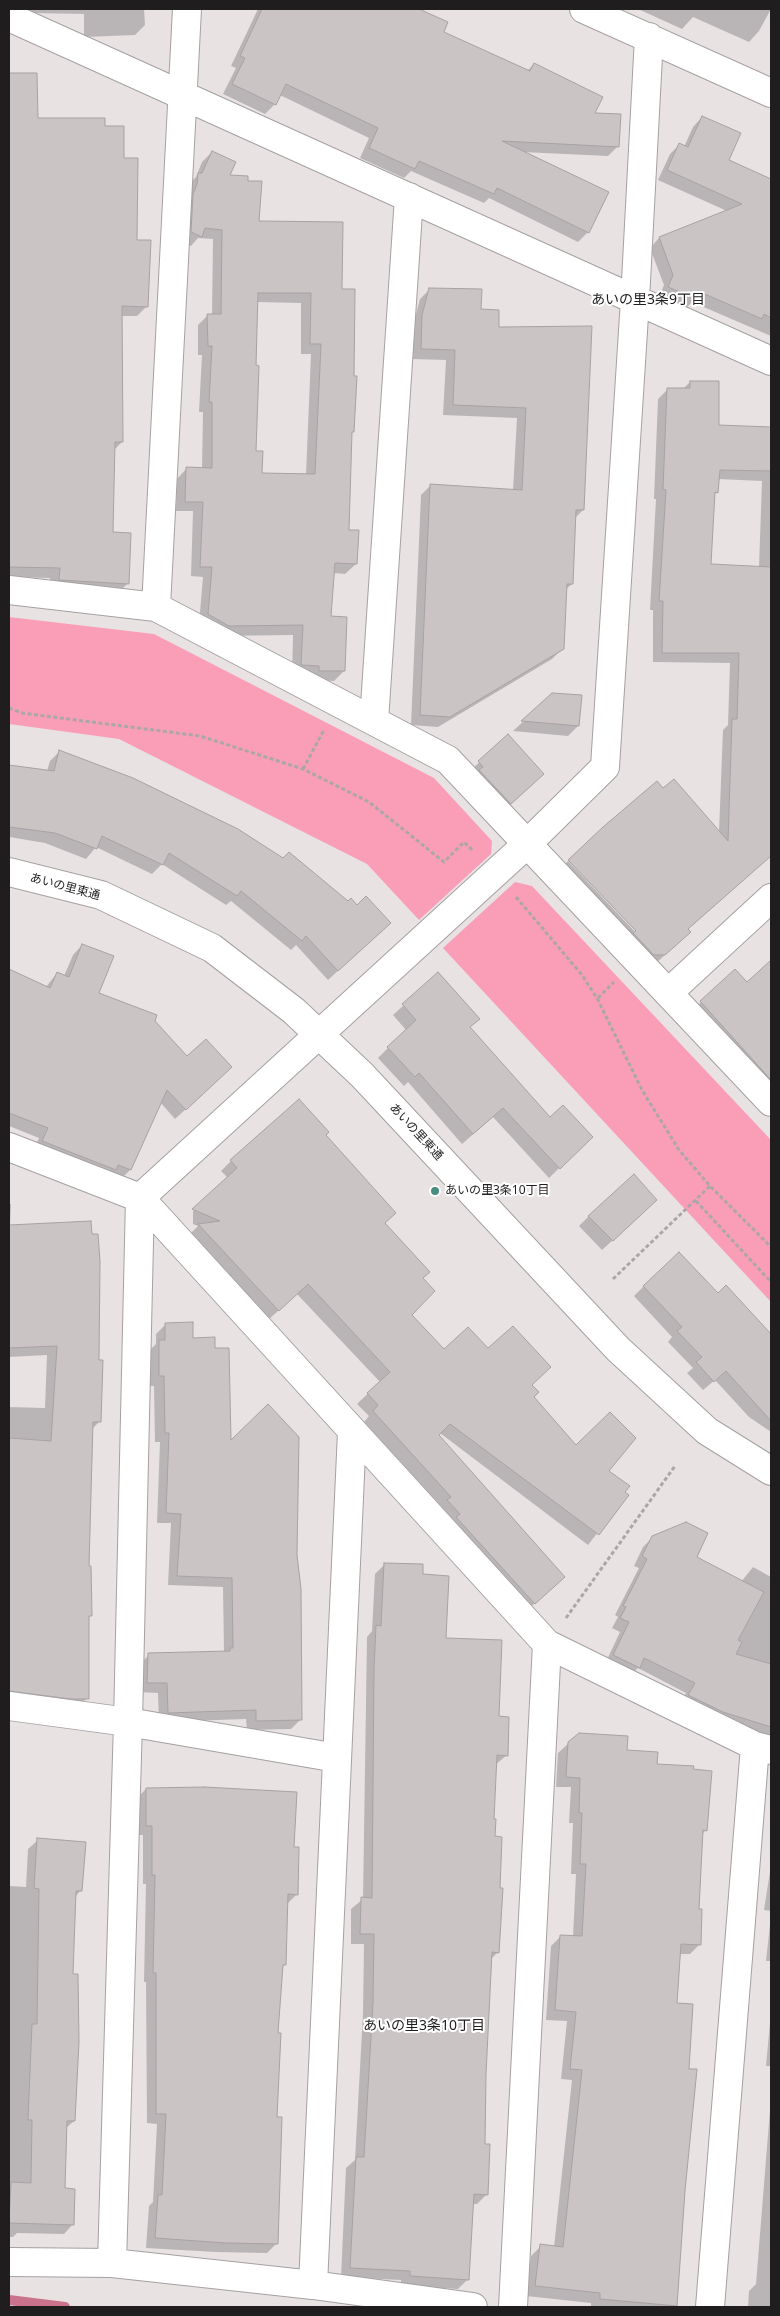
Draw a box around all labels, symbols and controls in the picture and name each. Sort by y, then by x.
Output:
district label: あいの里3条9丁目 [591,292,705,308]
street label: あいの里東通 [28,871,102,903]
street label: あいの里東通 [386,1101,446,1163]
place label: あいの里3条10丁目 [445,1184,550,1198]
marker: あいの里3条10丁目 [429,1185,441,1197]
district label: あいの里3条10丁目 [363,2018,485,2034]

